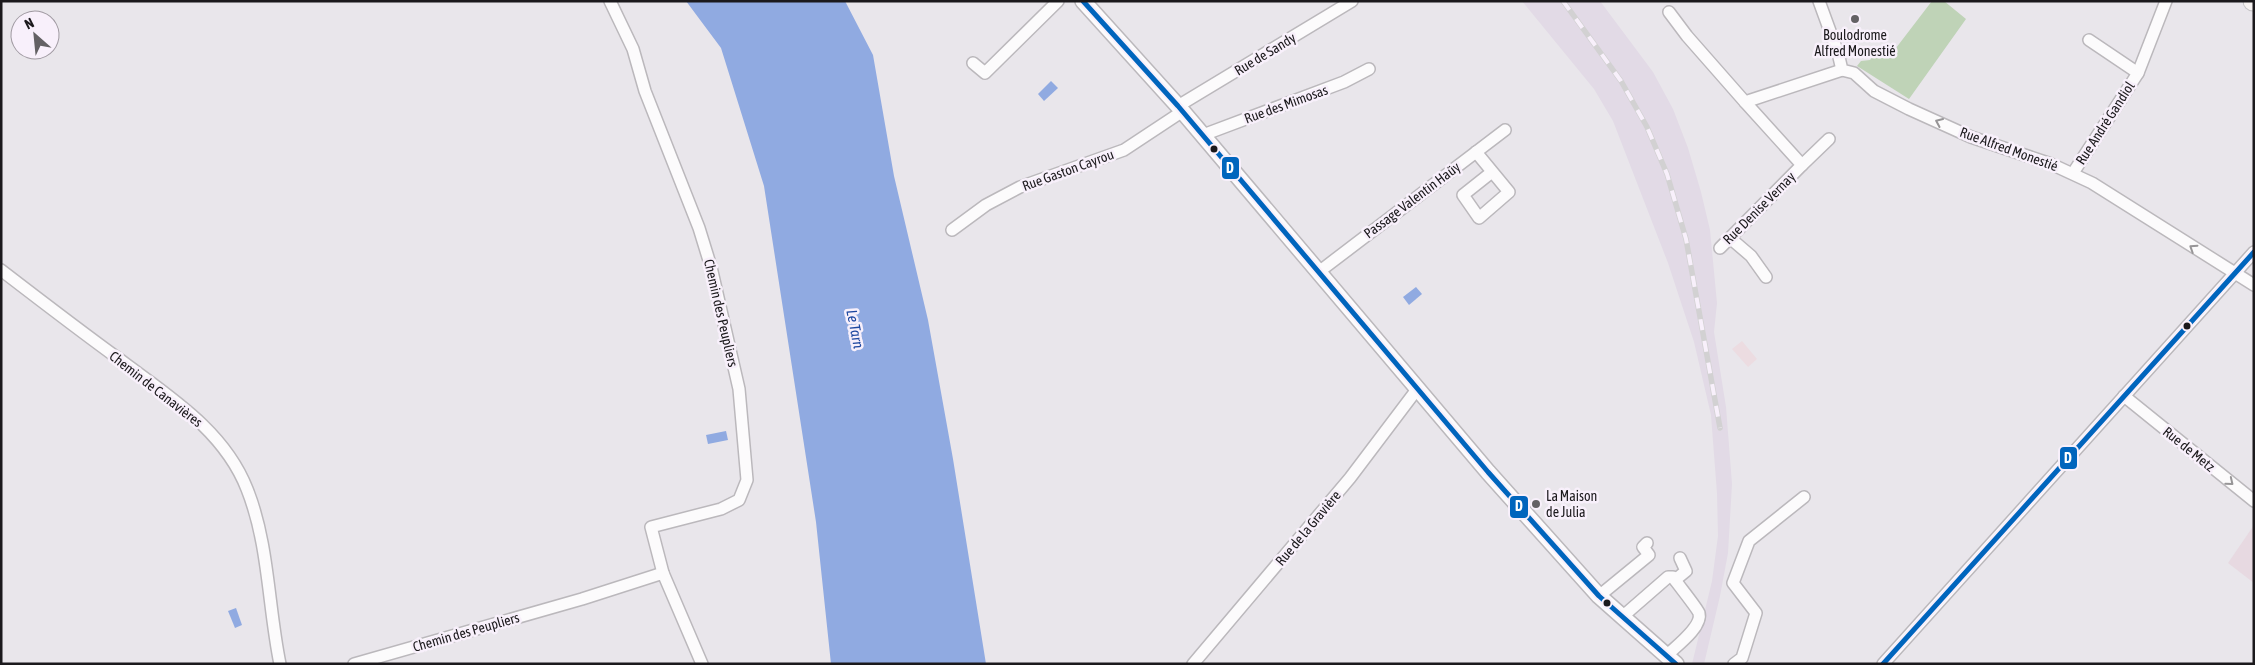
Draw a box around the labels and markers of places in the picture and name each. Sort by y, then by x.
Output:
marker: Boulodrome Alfred Monestié [1849,13,1861,25]
place label: Boulodrome Alfred Monestié [1814,27,1896,59]
unlabelled marker [1209,144,1219,154]
unlabelled marker [2182,321,2192,331]
place label: La Maison de Julia [1546,488,1597,520]
marker: La Maison de Julia [1530,498,1542,510]
unlabelled marker [1602,598,1612,608]

